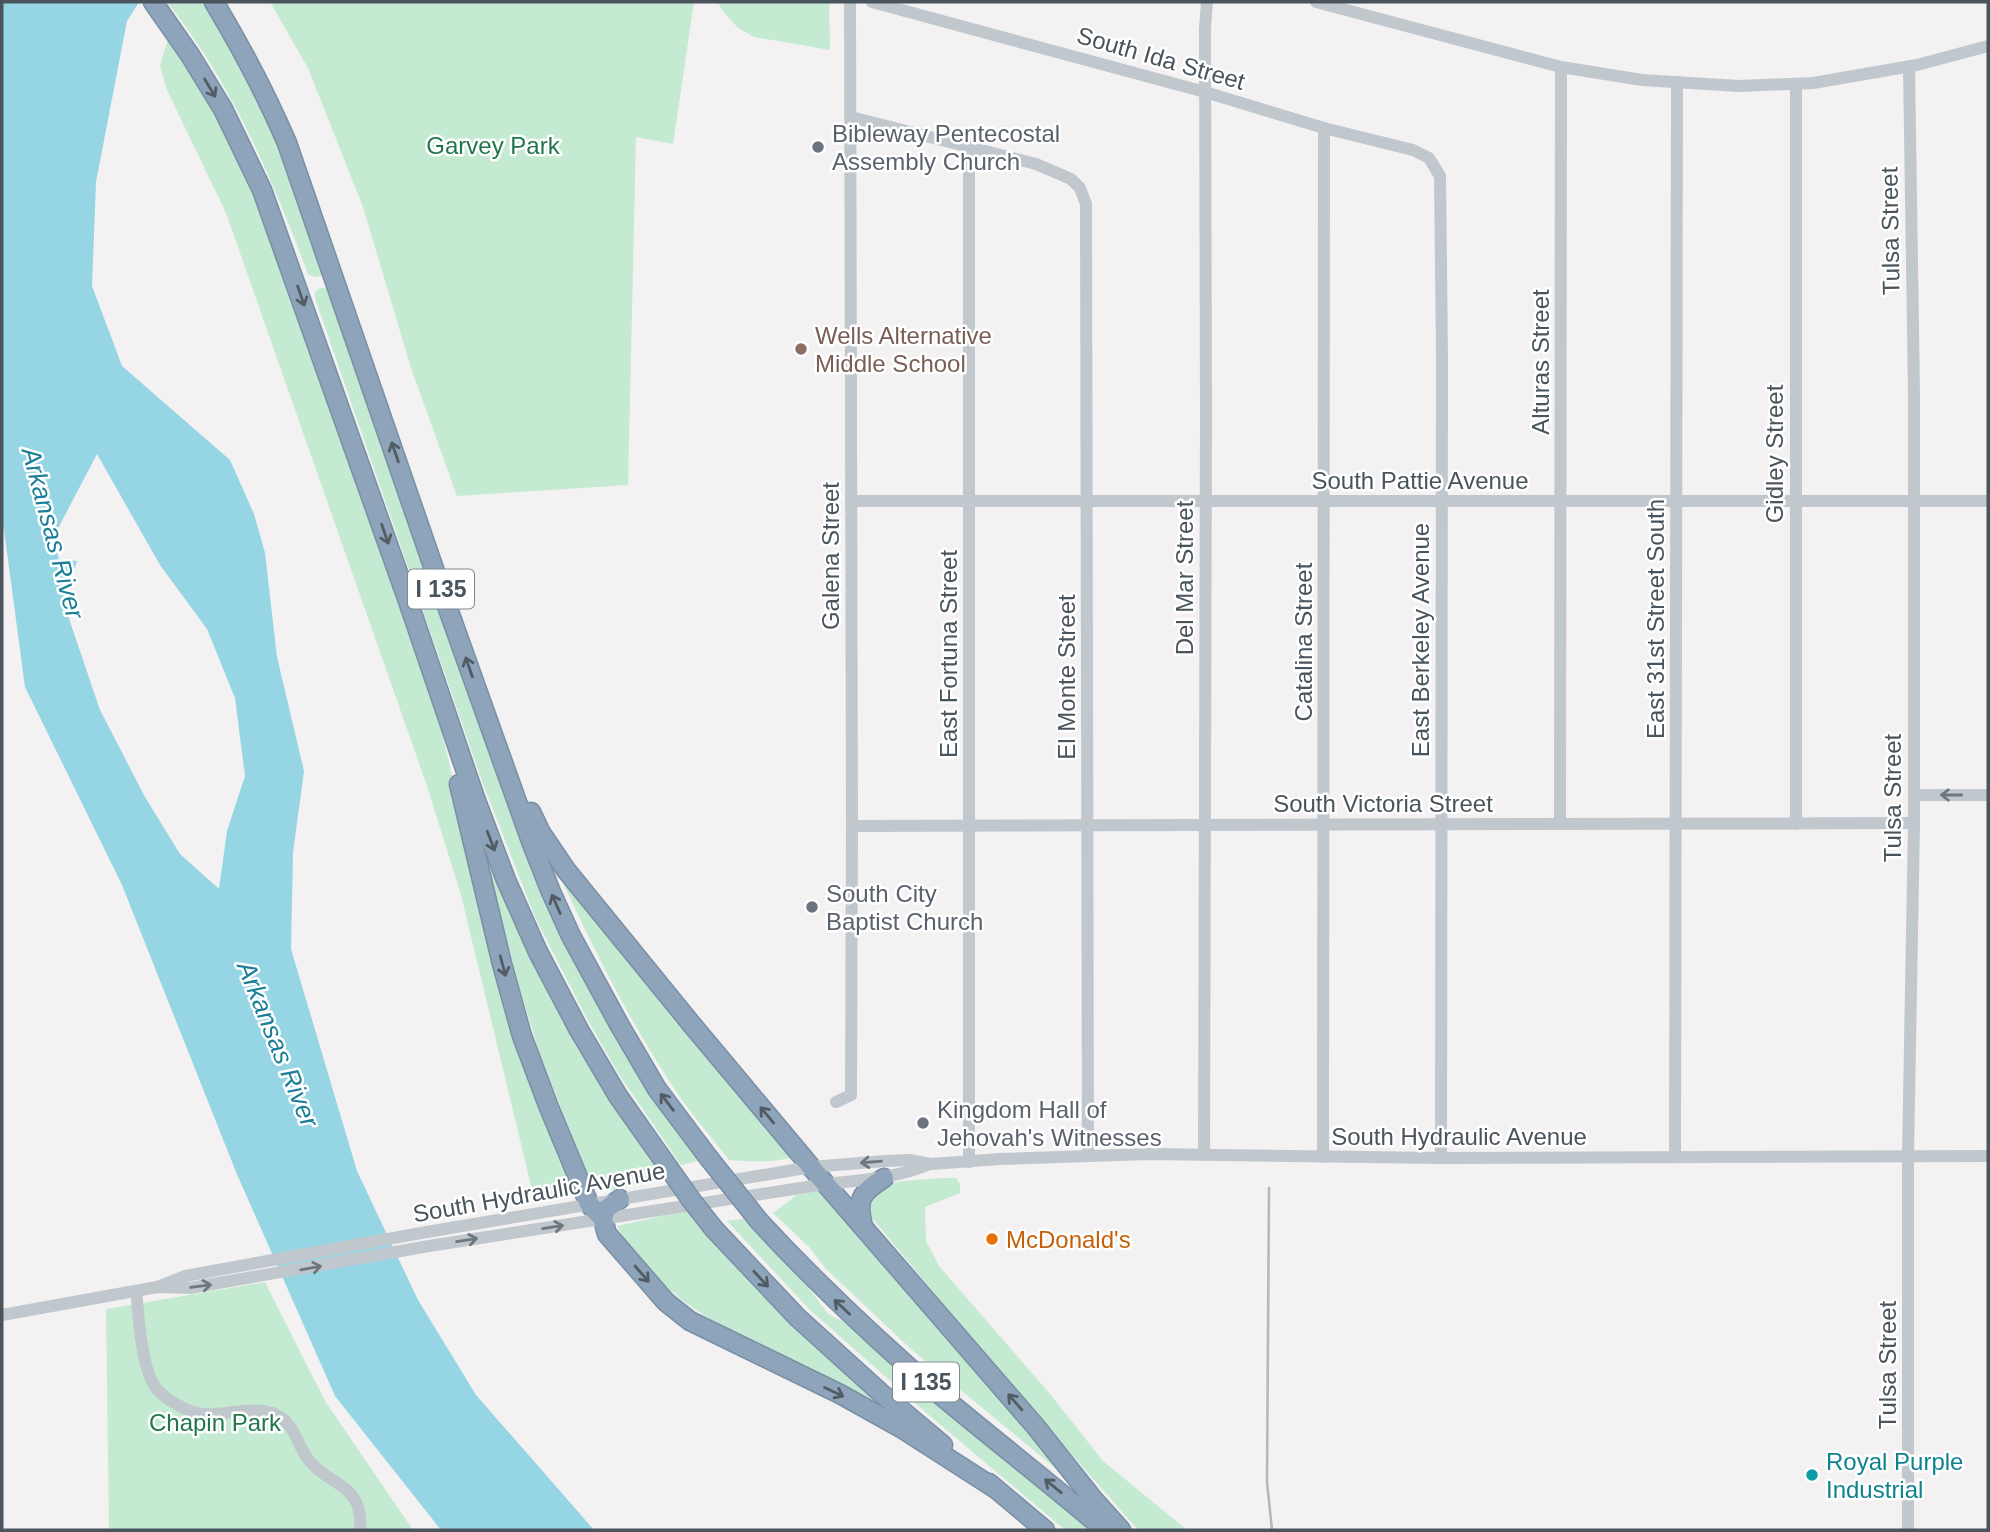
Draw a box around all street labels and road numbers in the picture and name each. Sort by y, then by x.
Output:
street label: South Ida Street [1074,21,1248,95]
street label: Tulsa Street [1875,166,1905,295]
street label: Alturas Street [1527,289,1554,435]
street label: Gidley Street [1761,384,1788,523]
street label: South Pattie Avenue [1311,467,1529,494]
street label: Galena Street [817,482,844,630]
street label: East 31st Street South [1642,499,1669,739]
street label: Del Mar Street [1171,500,1198,655]
street label: East Berkeley Avenue [1407,523,1434,757]
street label: East Fortuna Street [935,550,962,758]
street label: Catalina Street [1290,562,1317,721]
road number: I 135 [408,569,474,608]
street label: El Monte Street [1053,594,1080,760]
street label: Tulsa Street [1879,733,1906,862]
street label: South Victoria Street [1273,790,1493,817]
street label: South Hydraulic Avenue [1331,1123,1587,1150]
street label: South Hydraulic Avenue [411,1157,667,1227]
street label: Tulsa Street [1874,1300,1901,1429]
road number: I 135 [893,1362,959,1401]

